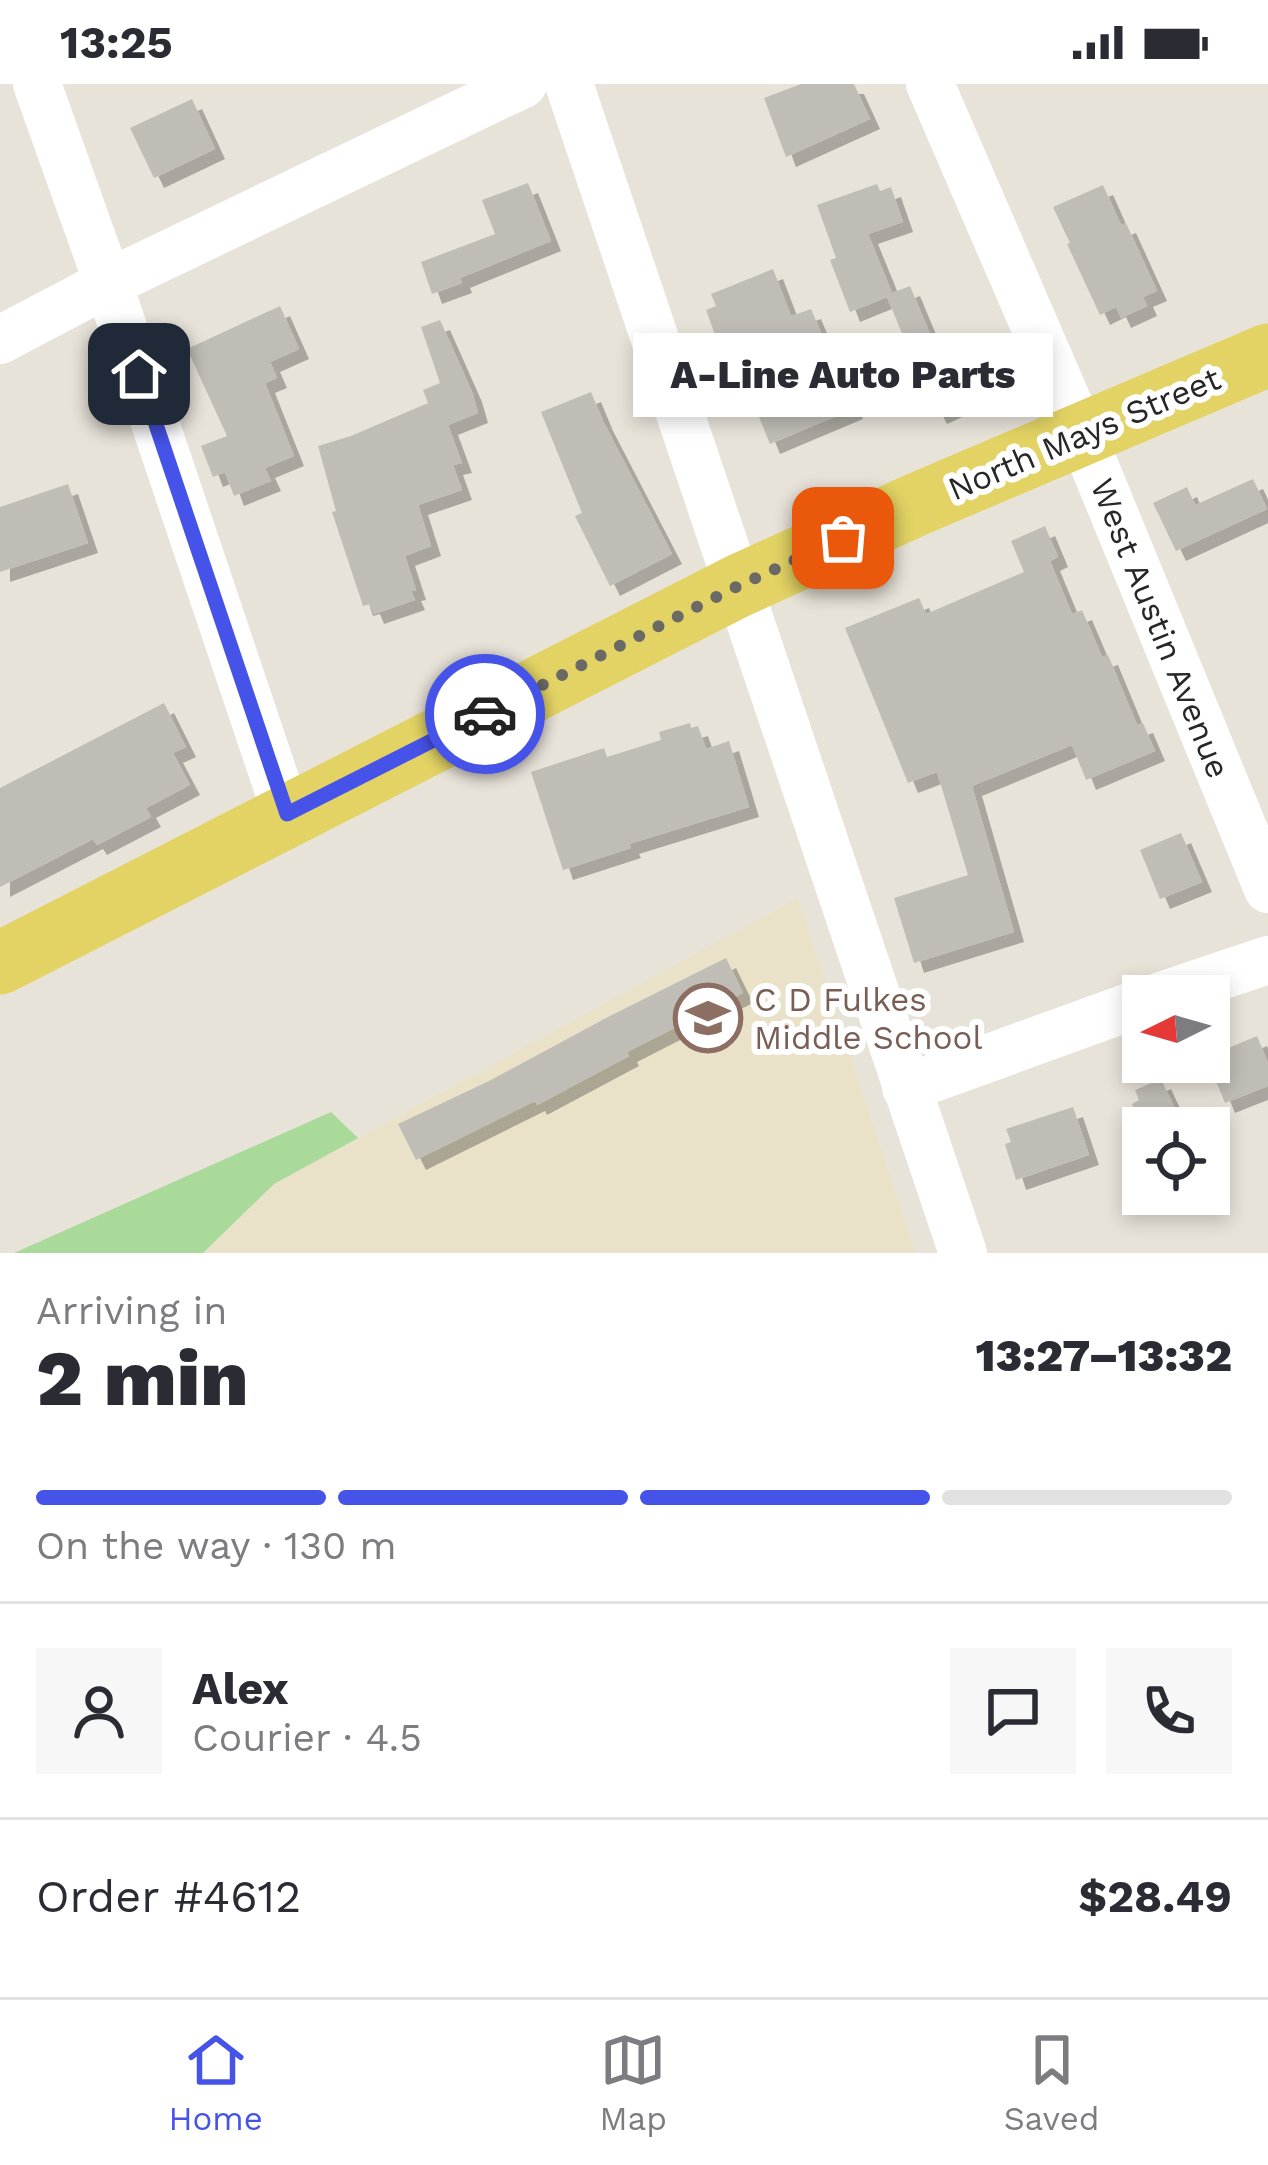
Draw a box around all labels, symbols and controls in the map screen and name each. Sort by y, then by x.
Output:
text: 13:25 [60,16,173,69]
pin [88,323,190,425]
callout: A-Line Auto Parts [633,334,1053,418]
icon: home [106,341,172,407]
text: A-Line Auto Parts [671,352,1015,397]
street label: North Mays Street [942,358,1226,508]
street label: West Austin Avenue [1083,473,1239,784]
pin [792,487,894,589]
icon: bag [810,505,876,571]
courier [425,654,545,774]
icon: car [452,681,518,747]
north arrow [1122,975,1230,1083]
map controls [1122,975,1230,1215]
place label: C D Fulkes Middle School [754,980,983,1057]
school or university icon: C D Fulkes Middle School [673,983,743,1053]
button: locate [1122,1107,1230,1215]
text: Arriving in [36,1288,227,1333]
text: 13:27–13:32 [975,1329,1232,1382]
text: 2 min [36,1332,249,1424]
text: On the way · 130 m [36,1523,397,1568]
button: person [36,1648,162,1774]
button: chat [950,1648,1076,1774]
button: phone [1106,1648,1232,1774]
text: Alex [192,1662,289,1715]
text: Courier · 4.5 [192,1715,422,1760]
text: Order #4612 [36,1870,301,1923]
text: $28.49 [1078,1870,1232,1923]
tab: Home [168,2027,263,2138]
tab: Map [600,2027,667,2138]
tab: Saved [1004,2027,1100,2138]

